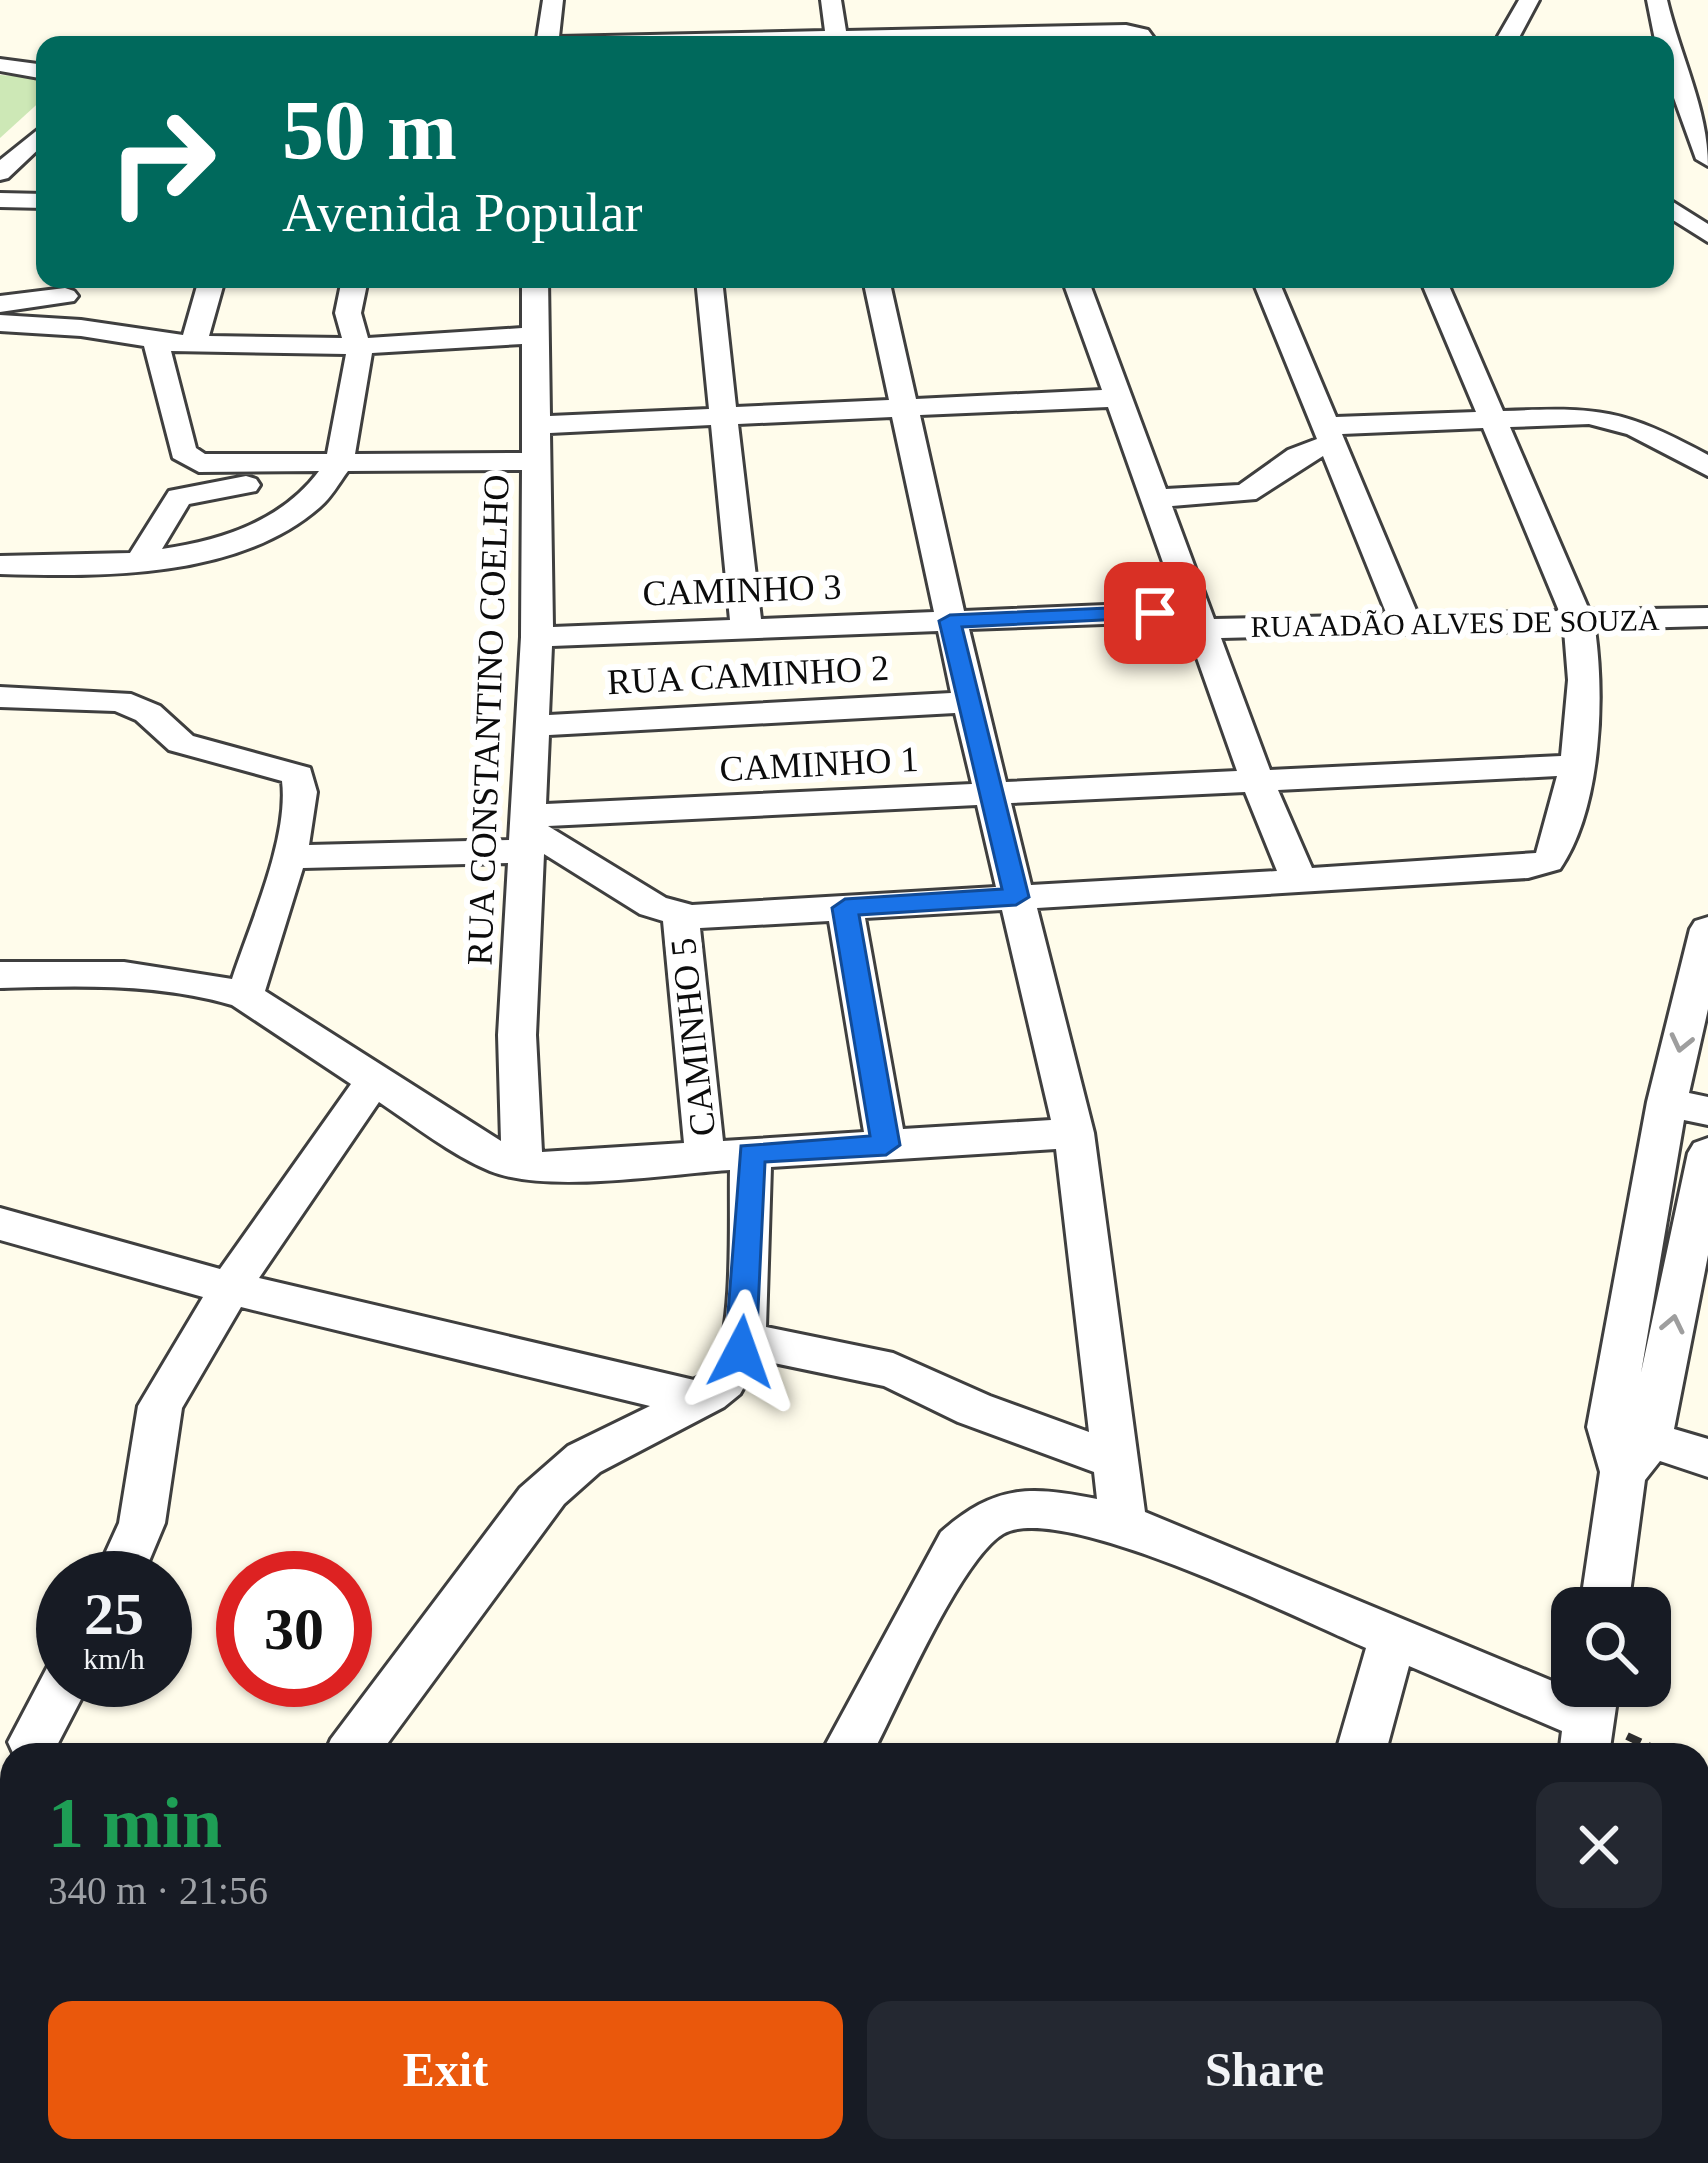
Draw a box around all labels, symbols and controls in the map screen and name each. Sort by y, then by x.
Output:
icon: right [84,84,240,240]
text: 50 m [282,84,457,177]
text: Avenida Popular [282,183,642,243]
street label: RUA CONSTANTINO COELHO [459,474,517,966]
pin [1104,562,1206,664]
street label: CAMINHO 3 [642,567,842,613]
icon: arrive [1122,580,1188,646]
street label: RUA ADÃO ALVES DE SOUZA [1250,603,1660,643]
street label: RUA CAMINHO 2 [606,648,890,702]
street label: CAMINHO 1 [719,739,919,789]
street label: CAMINHO 5 [663,936,723,1138]
one-way arrow [1670,1032,1695,1052]
position arrow [678,1289,804,1415]
one-way arrow [1659,1315,1685,1335]
speed limit sign: 30 [216,1551,372,1707]
text: 25 [84,1581,144,1647]
map controls [1551,1587,1671,1707]
button: search [1551,1587,1671,1707]
text: km/h [83,1642,145,1675]
button: close [1536,1782,1662,1908]
text: 1 min [48,1783,222,1863]
text: 340 m · 21:56 [48,1869,268,1912]
button: Exit [48,2001,843,2139]
button: Share [867,2001,1662,2139]

